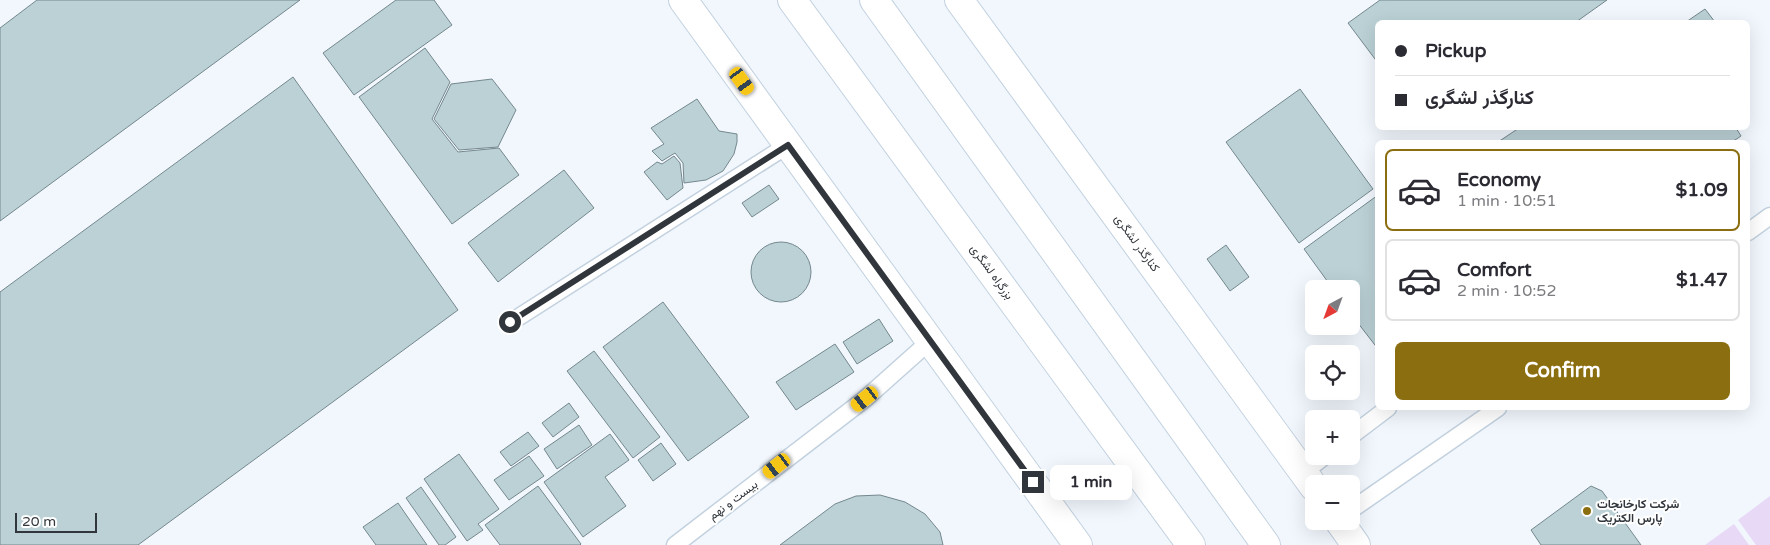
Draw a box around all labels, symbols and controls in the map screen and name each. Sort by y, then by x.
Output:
text: Pickup [1425,40,1486,62]
car [727,64,756,98]
text: کنارگذر لشگری [1425,87,1534,109]
icon: car [1397,168,1442,213]
text: Economy [1457,169,1541,191]
text: $1.09 [1676,179,1728,201]
text: 1 min · 10:51 [1457,191,1556,211]
street label: کنارگذر لشگری [1111,212,1162,275]
street label: بزرگراه لشگری [967,242,1017,303]
icon: car [1397,258,1442,303]
text: Comfort [1457,259,1531,281]
text: $1.47 [1676,269,1728,291]
north arrow [1305,280,1360,335]
map controls [1305,280,1360,530]
text: 2 min · 10:52 [1457,281,1556,301]
route start [499,311,521,333]
button: Confirm [1395,342,1730,400]
button: locate [1305,345,1360,400]
car [848,384,881,414]
button: + [1305,410,1360,465]
car [760,451,793,481]
callout: 1 min [1050,464,1133,500]
route end [1022,471,1044,493]
text: 1 min [1070,472,1112,492]
button: − [1305,475,1360,530]
street label: بیست و نهم [706,477,761,524]
place label: شرکت کارخانجات پارس الکتریک [1597,497,1680,526]
marker: شرکت کارخانجات پارس الکتریک [1581,505,1593,517]
scale bar [15,510,98,533]
text: 20 m [22,513,56,530]

